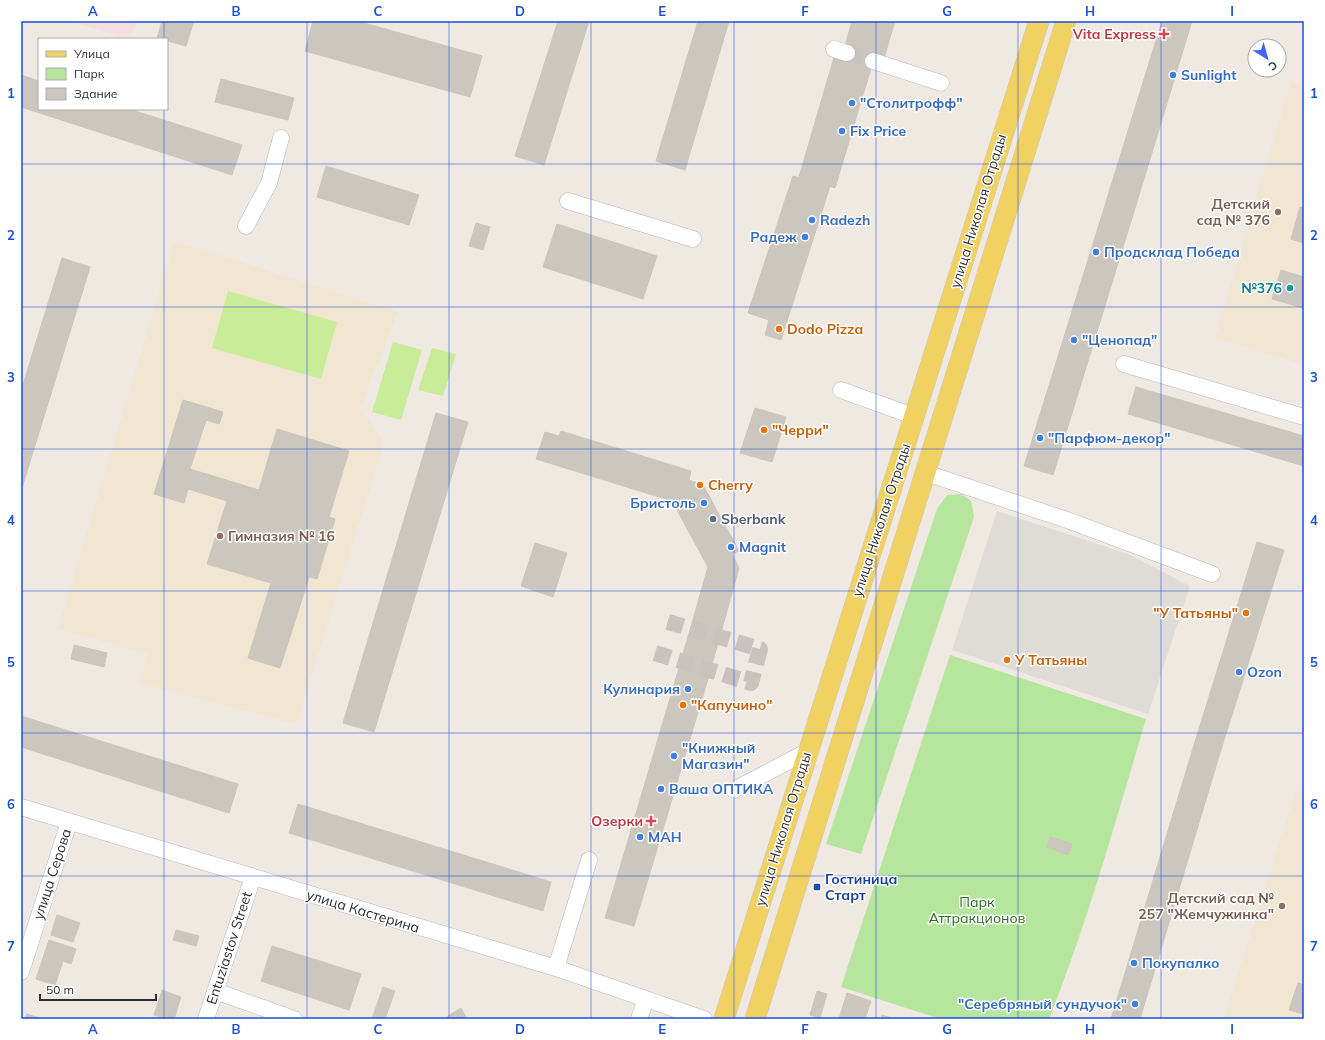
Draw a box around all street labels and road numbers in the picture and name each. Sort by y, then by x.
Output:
street label: улица Николая Отрады [946,132,1010,290]
street label: улица Николая Отрады [848,441,914,599]
street label: улица Николая Отрады [751,750,815,908]
street label: улица Серова [29,826,75,922]
street label: улица Кастерина [304,885,422,937]
street label: Entuziastov Street [202,889,256,1007]

